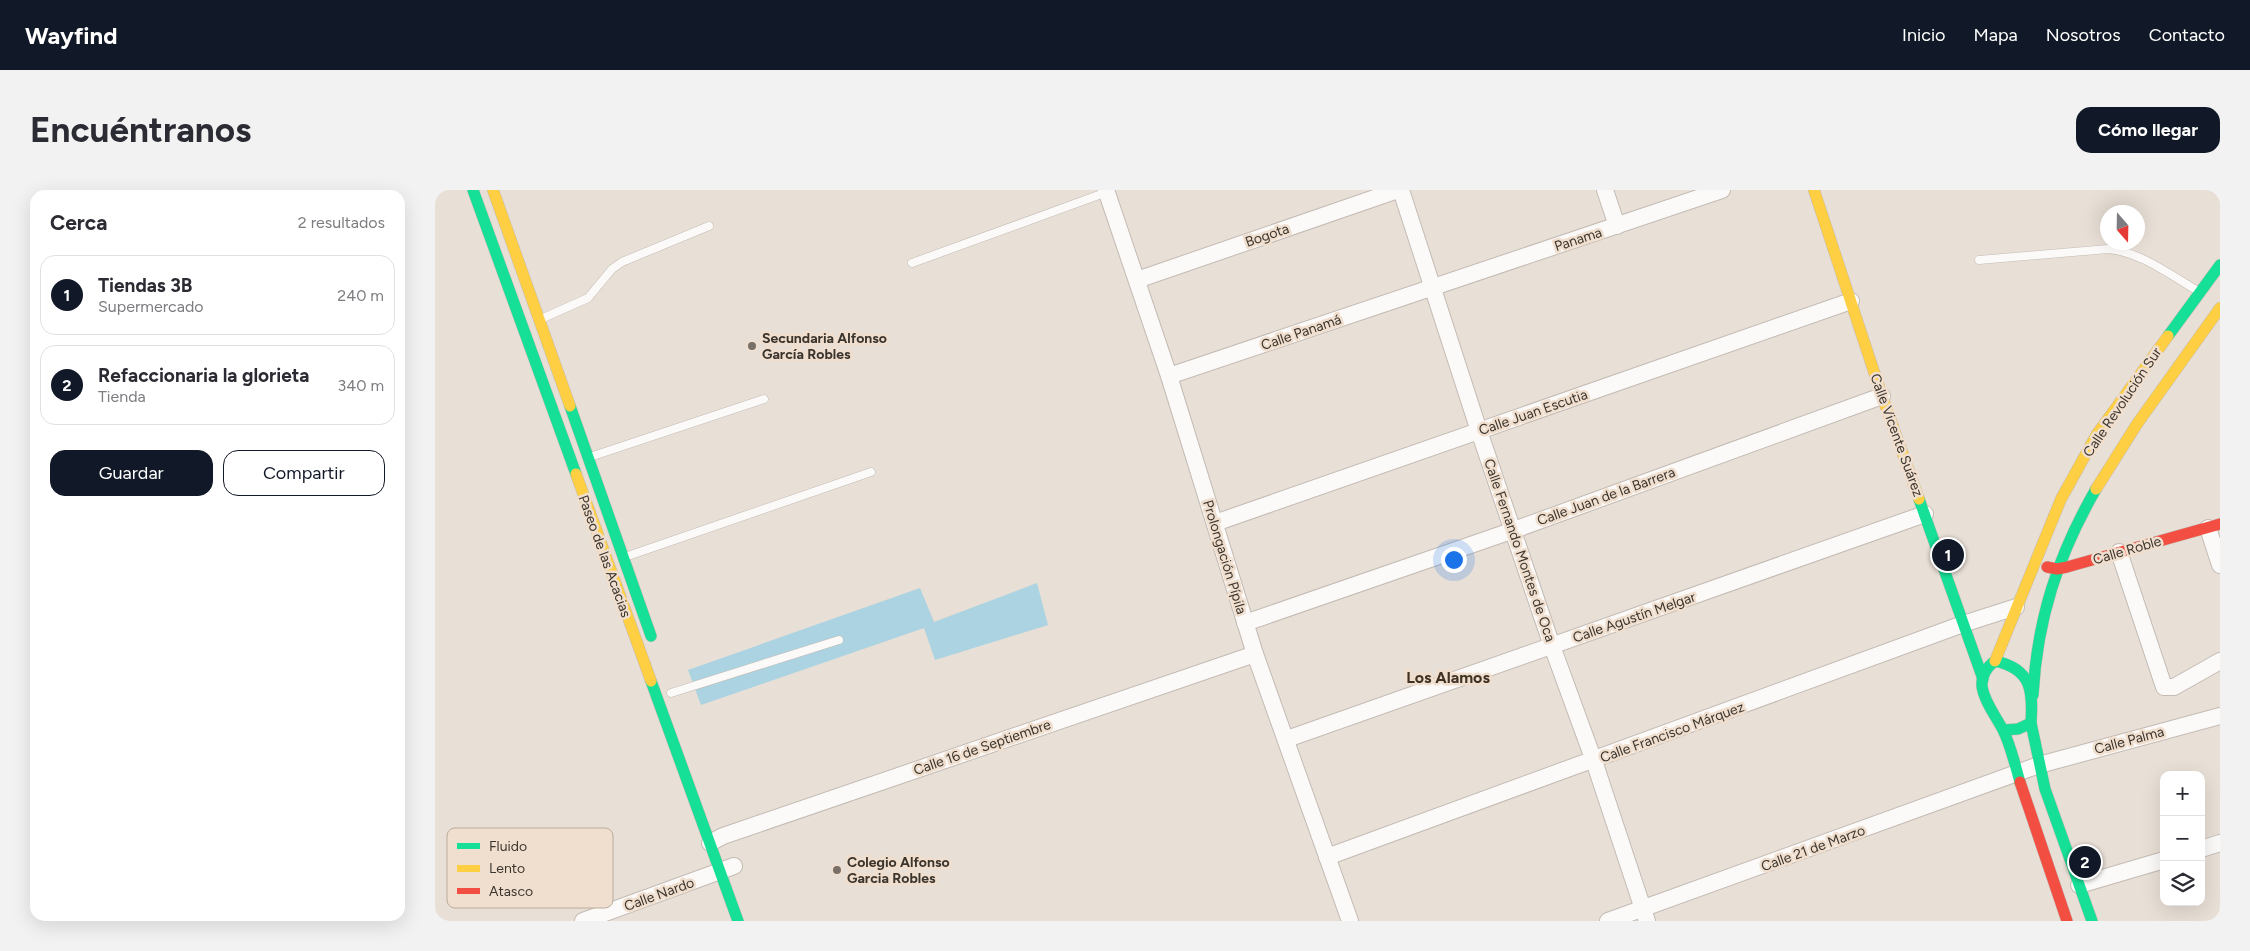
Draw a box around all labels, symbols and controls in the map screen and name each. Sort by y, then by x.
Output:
text: Wayfind [25,21,118,50]
text: Inicio [1902,24,1946,46]
text: Mapa [1974,24,2018,46]
text: Nosotros [2046,24,2121,46]
text: Contacto [2149,24,2225,46]
button: Cómo llegar [2076,107,2220,153]
text: Encuéntranos [30,109,251,151]
north arrow [2100,205,2145,250]
text: Cerca [50,210,107,235]
text: 2 resultados [298,213,385,232]
street label: Bogota [1243,220,1291,251]
street label: Panama [1552,224,1604,255]
text: Tiendas 3B [98,274,192,297]
text: 1 [64,286,70,305]
text: 240 m [337,286,384,305]
text: Supermercado [98,297,204,316]
street label: Calle Panamá [1259,311,1343,354]
place label: Secundaria Alfonso García Robles [762,330,887,363]
marker: Secundaria Alfonso García Robles [746,340,758,352]
street label: Calle Revolución Sur [2080,344,2165,460]
text: Refaccionaria la glorieta [98,364,309,387]
street label: Calle Vicente Suárez [1866,371,1927,499]
text: 2 [62,376,72,395]
text: 340 m [338,376,384,395]
street label: Calle Juan Escutia [1477,386,1590,439]
text: Tienda [98,387,146,406]
button: Guardar [50,450,213,496]
button: Compartir [223,450,385,496]
street label: Calle Fernando Montes de Oca [1480,456,1559,644]
street label: Calle Juan de la Barrera [1535,464,1677,529]
street label: Paseo de las Acacias [574,493,635,620]
street label: Prolongación Pípila [1199,498,1250,616]
street label: Calle Roble [2091,533,2164,568]
pin: 1 [1932,536,1964,574]
your location [1441,547,1467,573]
street label: Calle Agustín Melgar [1570,588,1698,646]
district label: Los Alamos [1406,668,1490,687]
street label: Calle Francisco Márquez [1598,698,1747,766]
street label: Calle 16 de Septiembre [911,716,1053,779]
street label: Calle Palma [2092,723,2166,758]
map controls [2160,771,2205,906]
button: + [2160,771,2205,816]
button: − [2160,816,2205,861]
street label: Calle 21 de Marzo [1759,822,1868,875]
legend [447,828,613,908]
text: Fluido [489,838,527,855]
pin: 2 [2069,843,2101,881]
place label: Colegio Alfonso Garcia Robles [847,854,950,887]
text: Lento [489,860,525,877]
button: layers [2160,861,2205,906]
marker: Colegio Alfonso Garcia Robles [831,864,843,876]
street label: Calle Nardo [622,874,697,915]
text: Atasco [489,883,533,900]

